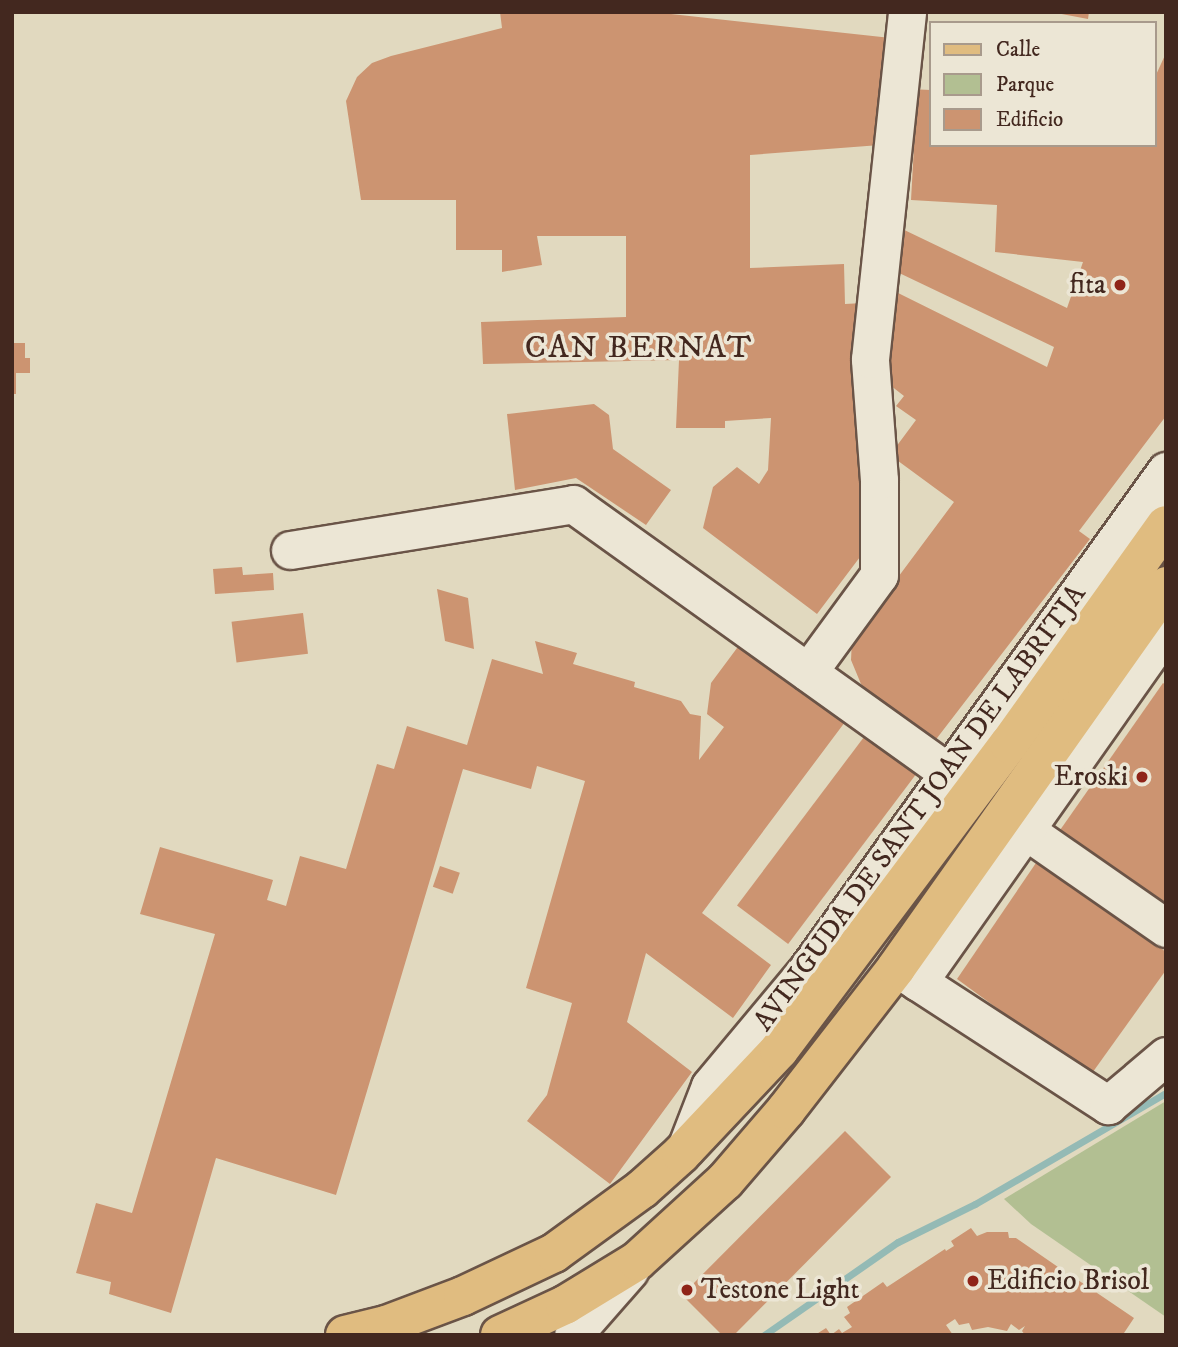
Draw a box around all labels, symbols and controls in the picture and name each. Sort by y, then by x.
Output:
legend [930,21,1157,147]
text: Calle [996,37,1040,63]
text: Parque [996,72,1054,98]
text: Edificio [996,107,1063,133]
place label: fita [1069,268,1106,302]
marker: fita [1112,277,1128,293]
district label: CAN BERNAT [526,329,752,367]
street label: AVINGUDA DE SANT JOAN DE LABRITJA [747,578,1093,1038]
place label: Eroski [1054,760,1128,794]
marker: Eroski [1134,769,1150,785]
place label: Edificio Brisol [987,1264,1149,1298]
place label: Testone Light [701,1273,860,1307]
marker: Edificio Brisol [965,1273,981,1289]
marker: Testone Light [679,1282,695,1298]

